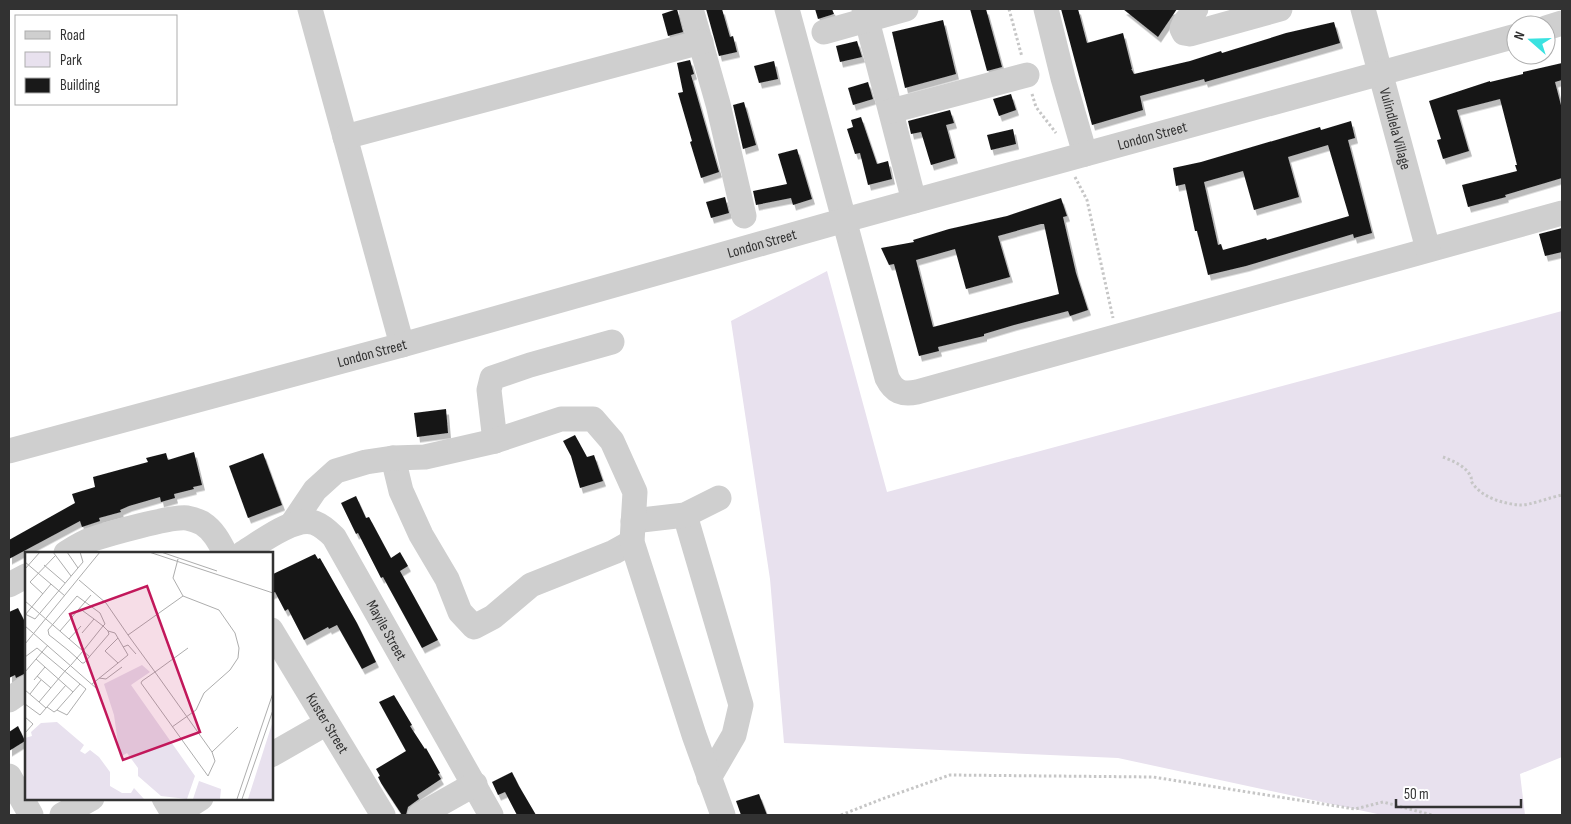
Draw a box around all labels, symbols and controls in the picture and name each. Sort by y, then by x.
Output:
legend [15,15,178,105]
north arrow [1506,15,1556,65]
text: Road [60,26,85,45]
text: N [1510,29,1529,42]
text: Park [60,51,82,70]
text: Building [60,76,100,95]
street label: Vulindlela Village [1375,86,1415,172]
street label: London Street [1116,118,1190,155]
street label: London Street [725,225,799,263]
street label: London Street [335,335,409,372]
inset map [25,552,272,799]
street label: Mayile Street [362,597,411,664]
street label: Kuster Street [302,690,353,758]
scale bar [1396,776,1521,808]
text: 50 m [1404,785,1429,804]

